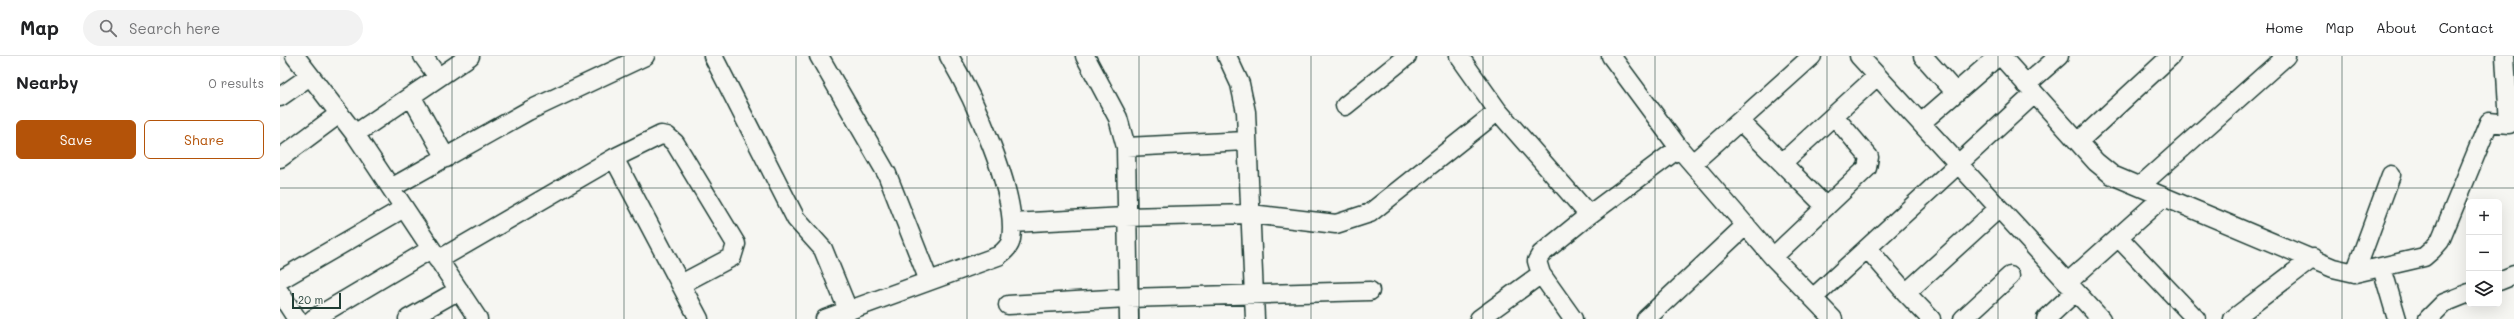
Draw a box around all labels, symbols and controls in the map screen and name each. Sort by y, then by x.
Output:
search box [83,10,363,46]
text: Map [20,15,59,40]
icon: search [97,17,119,39]
text: Search here [129,18,220,38]
text: Home [2265,18,2303,37]
text: Map [2325,18,2354,37]
text: About [2376,18,2417,37]
text: Contact [2439,18,2494,37]
text: Nearby [16,71,78,93]
text: 0 results [209,74,264,91]
button: Save [16,120,136,159]
button: Share [144,120,264,159]
map controls [2466,199,2502,307]
button: + [2466,199,2502,235]
button: − [2466,235,2502,271]
button: layers [2466,271,2502,307]
scale bar [292,291,341,310]
text: 20 m [298,292,323,307]

